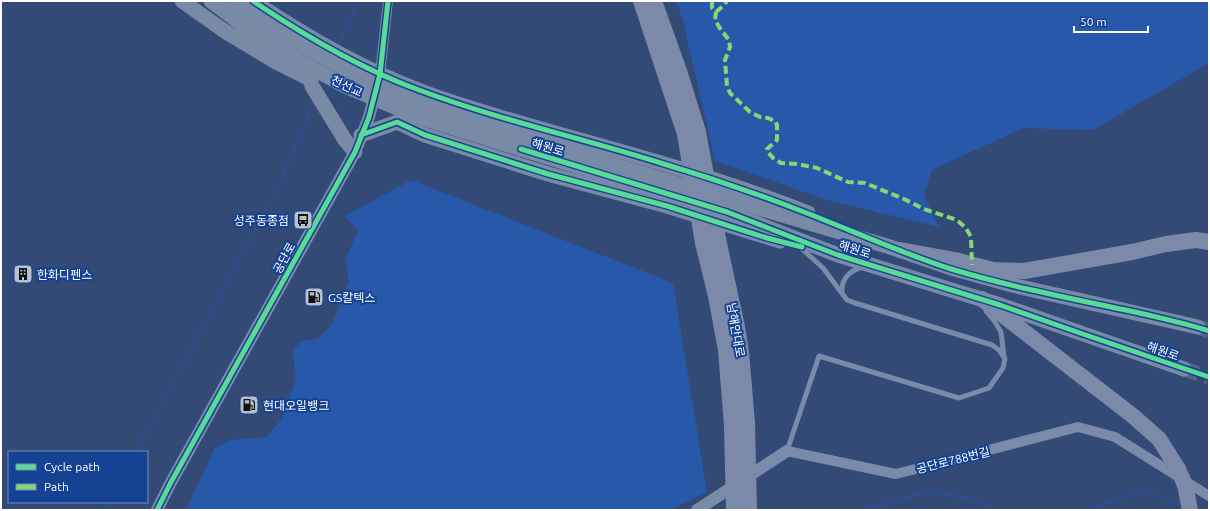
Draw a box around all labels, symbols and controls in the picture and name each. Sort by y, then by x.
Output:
scale bar [1074,8,1148,34]
text: 50 m [1080,15,1107,28]
street label: 천선교 [329,73,365,99]
street label: 해원로 [530,136,566,158]
bus stop icon: 성주동종점 [292,209,314,231]
place label: 성주동종점 [234,214,289,227]
street label: 해원로 [837,238,873,260]
street label: 공단로 [270,240,298,276]
building icon: 한화디펜스 [12,263,34,285]
place label: 한화디펜스 [37,268,92,281]
fuel station icon: GS칼텍스 [303,286,325,308]
place label: GS칼텍스 [328,291,375,304]
street label: 남해안대로 [725,302,747,358]
street label: 해원로 [1145,339,1181,363]
fuel station icon: 현대오일뱅크 [238,394,260,416]
place label: 현대오일뱅크 [263,399,329,412]
street label: 공단로788번길 [915,445,991,475]
legend [8,451,148,503]
text: Cycle path [44,460,100,473]
text: Path [44,480,69,493]

